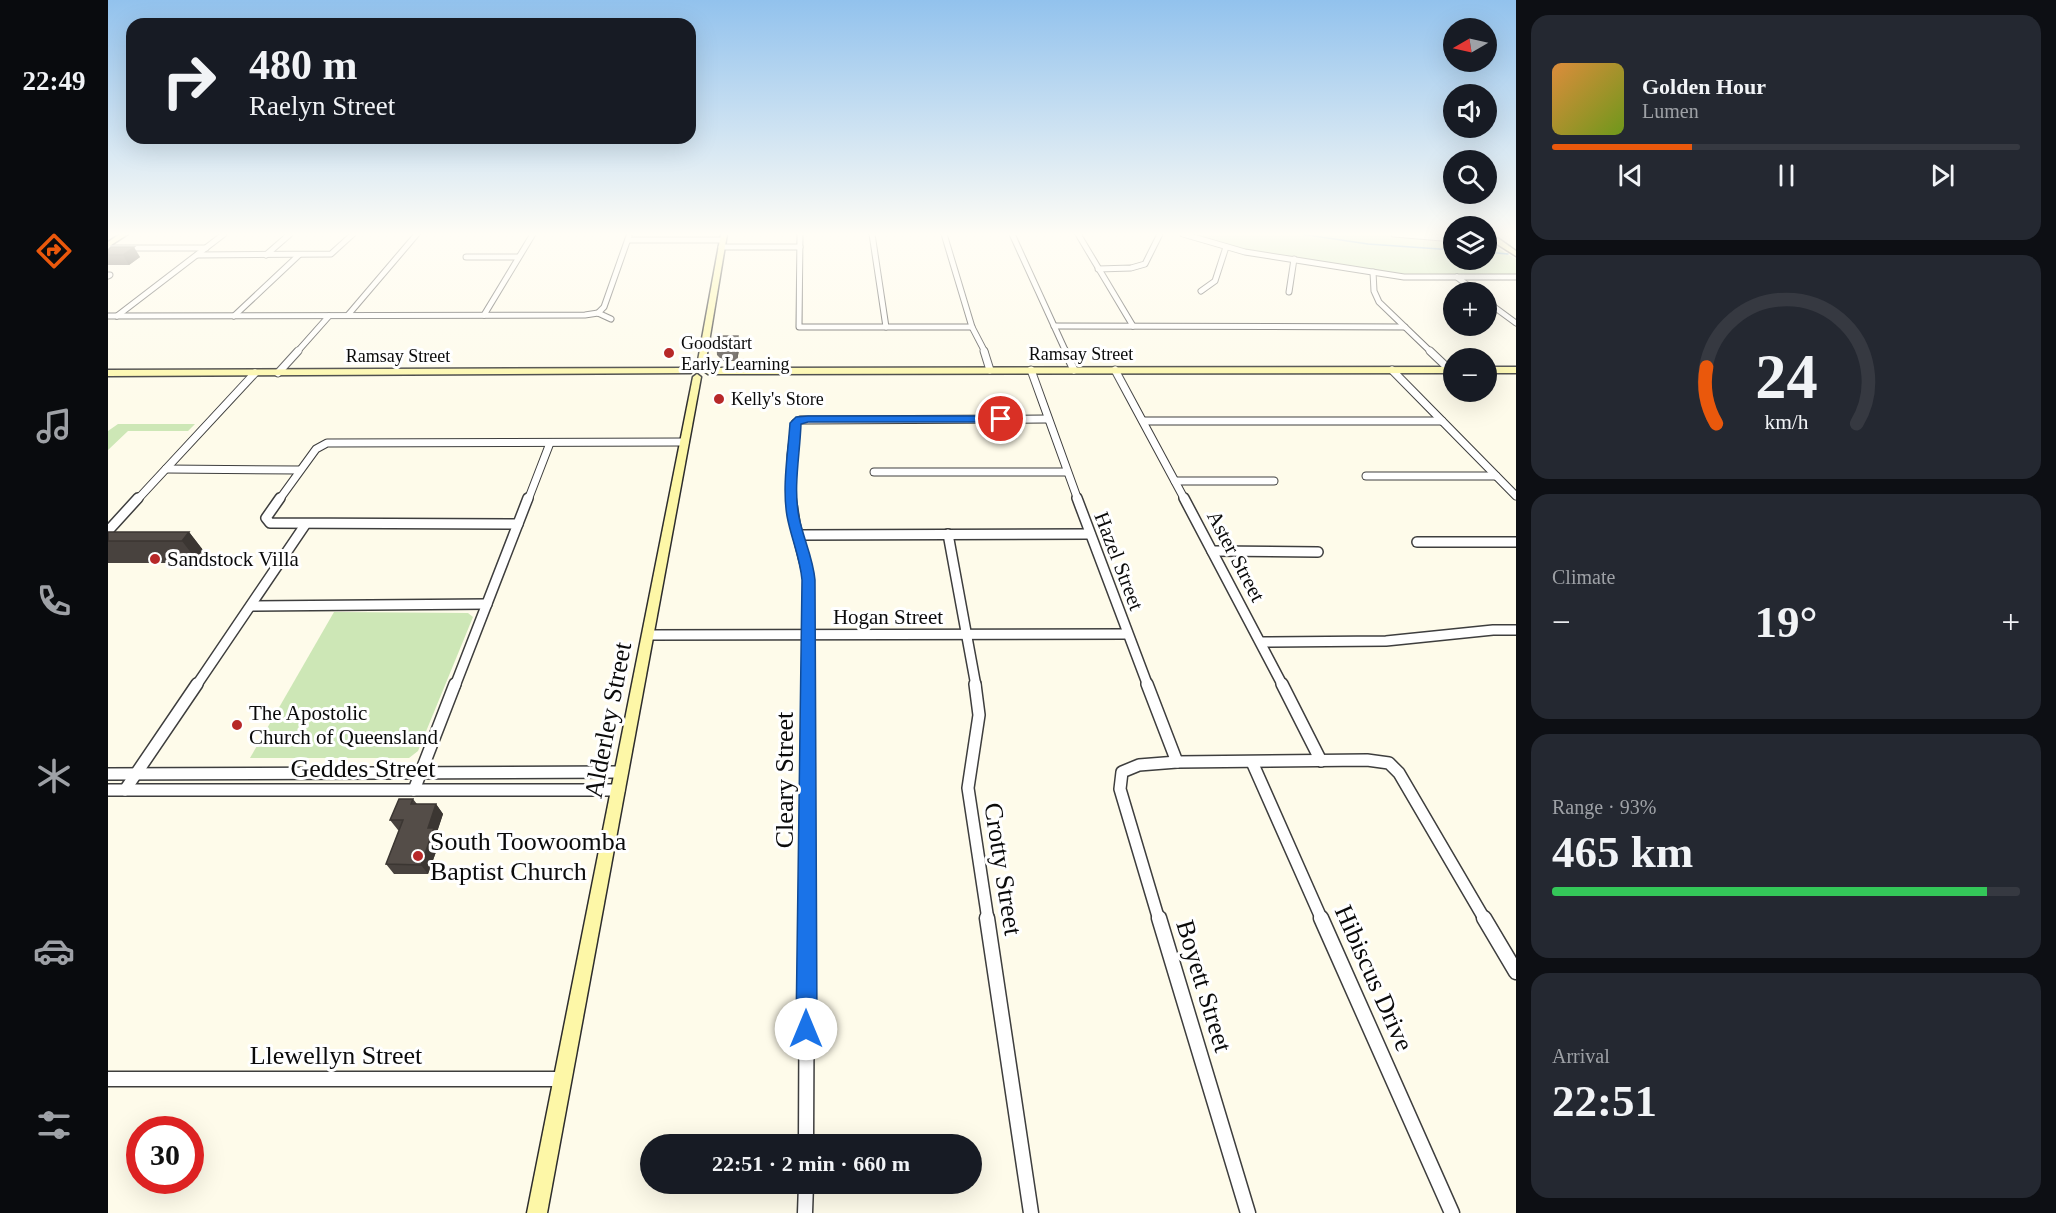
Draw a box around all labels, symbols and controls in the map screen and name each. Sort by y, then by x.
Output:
north arrow [1443,18,1497,72]
map controls [1443,18,1497,402]
icon: right [150,42,228,120]
text: 480 m [249,42,358,88]
text: 22:49 [23,66,86,96]
text: Golden Hour [1642,74,1766,99]
button: sound [1443,84,1497,138]
text: Raelyn Street [249,91,395,121]
text: Lumen [1642,100,1699,122]
button: search [1443,150,1497,204]
icon: previous [1614,159,1647,192]
icon: pause [1770,159,1803,192]
icon: next [1926,159,1959,192]
button: layers [1443,216,1497,270]
icon: directions [33,230,75,272]
button: + [1443,282,1497,336]
place label: Goodstart Early Learning [681,333,789,374]
text: 24 [1755,342,1817,411]
street label: Ramsay Street [1029,344,1133,364]
street label: Ramsay Street [346,346,450,366]
marker: Goodstart Early Learning [662,346,676,360]
button: − [1443,348,1497,402]
place label: Kelly's Store [731,389,824,409]
marker: Kelly's Store [712,392,726,406]
pin [975,393,1026,444]
icon: arrive [984,402,1017,435]
icon: music [33,405,75,447]
text: km/h [1764,410,1808,434]
street label: Aster Street [1202,506,1270,606]
street label: Hazel Street [1089,509,1149,614]
place label: Sandstock Villa [167,547,300,571]
marker: Sandstock Villa [148,552,162,566]
text: Climate [1552,566,1615,588]
icon: phone [33,580,75,622]
text: 19° [1755,597,1818,647]
text: − [1552,604,1571,640]
text: + [2001,604,2020,640]
street label: Hogan Street [833,605,943,629]
street label: Alderley Street [579,639,637,800]
place label: The Apostolic Church of Queensland [249,701,438,749]
street label: Cleary Street [770,711,799,848]
marker: The Apostolic Church of Queensland [230,718,244,732]
street label: Geddes Street [290,754,436,783]
icon: climate [33,755,75,797]
text: Range · 93% [1552,796,1656,818]
street label: Crotty Street [978,801,1028,938]
place label: South Toowoomba Baptist Church [430,827,627,886]
text: 465 km [1552,827,1693,877]
marker: South Toowoomba Baptist Church [411,849,425,863]
street label: Hibiscus Drive [1329,901,1419,1055]
street label: Boyett Street [1170,917,1238,1056]
icon: car [33,930,75,972]
position arrow [774,997,838,1061]
street label: Llewellyn Street [250,1041,423,1070]
text: Arrival [1552,1045,1610,1067]
text: 22:51 [1552,1076,1657,1126]
icon: filters [33,1104,75,1146]
speed limit sign: 30 [126,1116,204,1194]
text: 22:51 · 2 min · 660 m [712,1151,910,1176]

